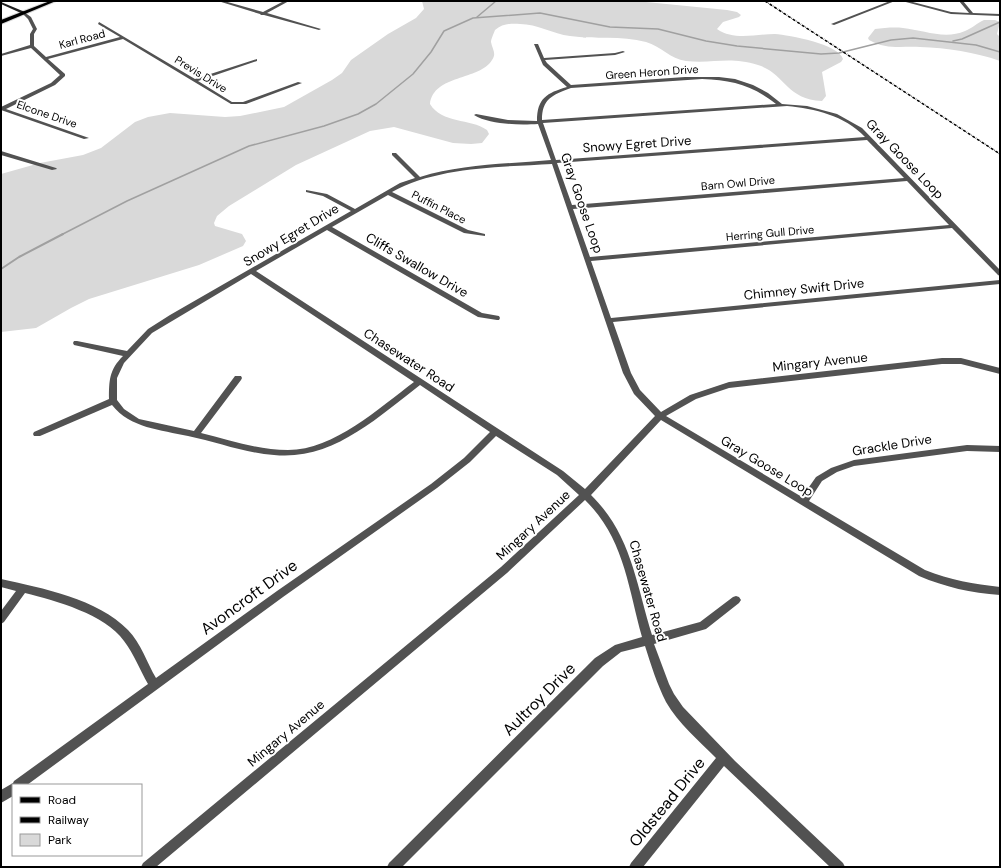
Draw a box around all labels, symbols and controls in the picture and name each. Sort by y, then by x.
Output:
street label: Karl Road [57,26,107,52]
street label: Previs Drive [172,52,230,96]
street label: Green Heron Drive [605,62,699,82]
street label: Elcone Drive [15,97,79,131]
street label: Gray Goose Loop [862,115,948,203]
street label: Snowy Egret Drive [582,132,692,156]
street label: Gray Goose Loop [557,151,607,255]
street label: Barn Owl Drive [700,173,776,193]
street label: Puffin Place [409,187,469,227]
street label: Snowy Egret Drive [240,200,342,270]
street label: Herring Gull Drive [725,222,815,244]
street label: Cliffs Swallow Drive [363,229,471,301]
street label: Chimney Swift Drive [743,274,865,304]
street label: Chasewater Road [360,324,458,396]
street label: Mingary Avenue [772,349,868,375]
street label: Grackle Drive [851,430,933,460]
street label: Gray Goose Loop [718,432,816,500]
street label: Mingary Avenue [492,486,574,564]
street label: Chasewater Road [625,538,671,644]
street label: Avoncroft Drive [196,555,302,639]
street label: Aultroy Drive [498,658,580,740]
street label: Mingary Avenue [244,696,328,770]
street label: Oldstead Drive [624,753,710,851]
legend [12,784,142,856]
text: Road [48,792,76,808]
text: Railway [48,812,89,828]
text: Park [48,832,72,848]

